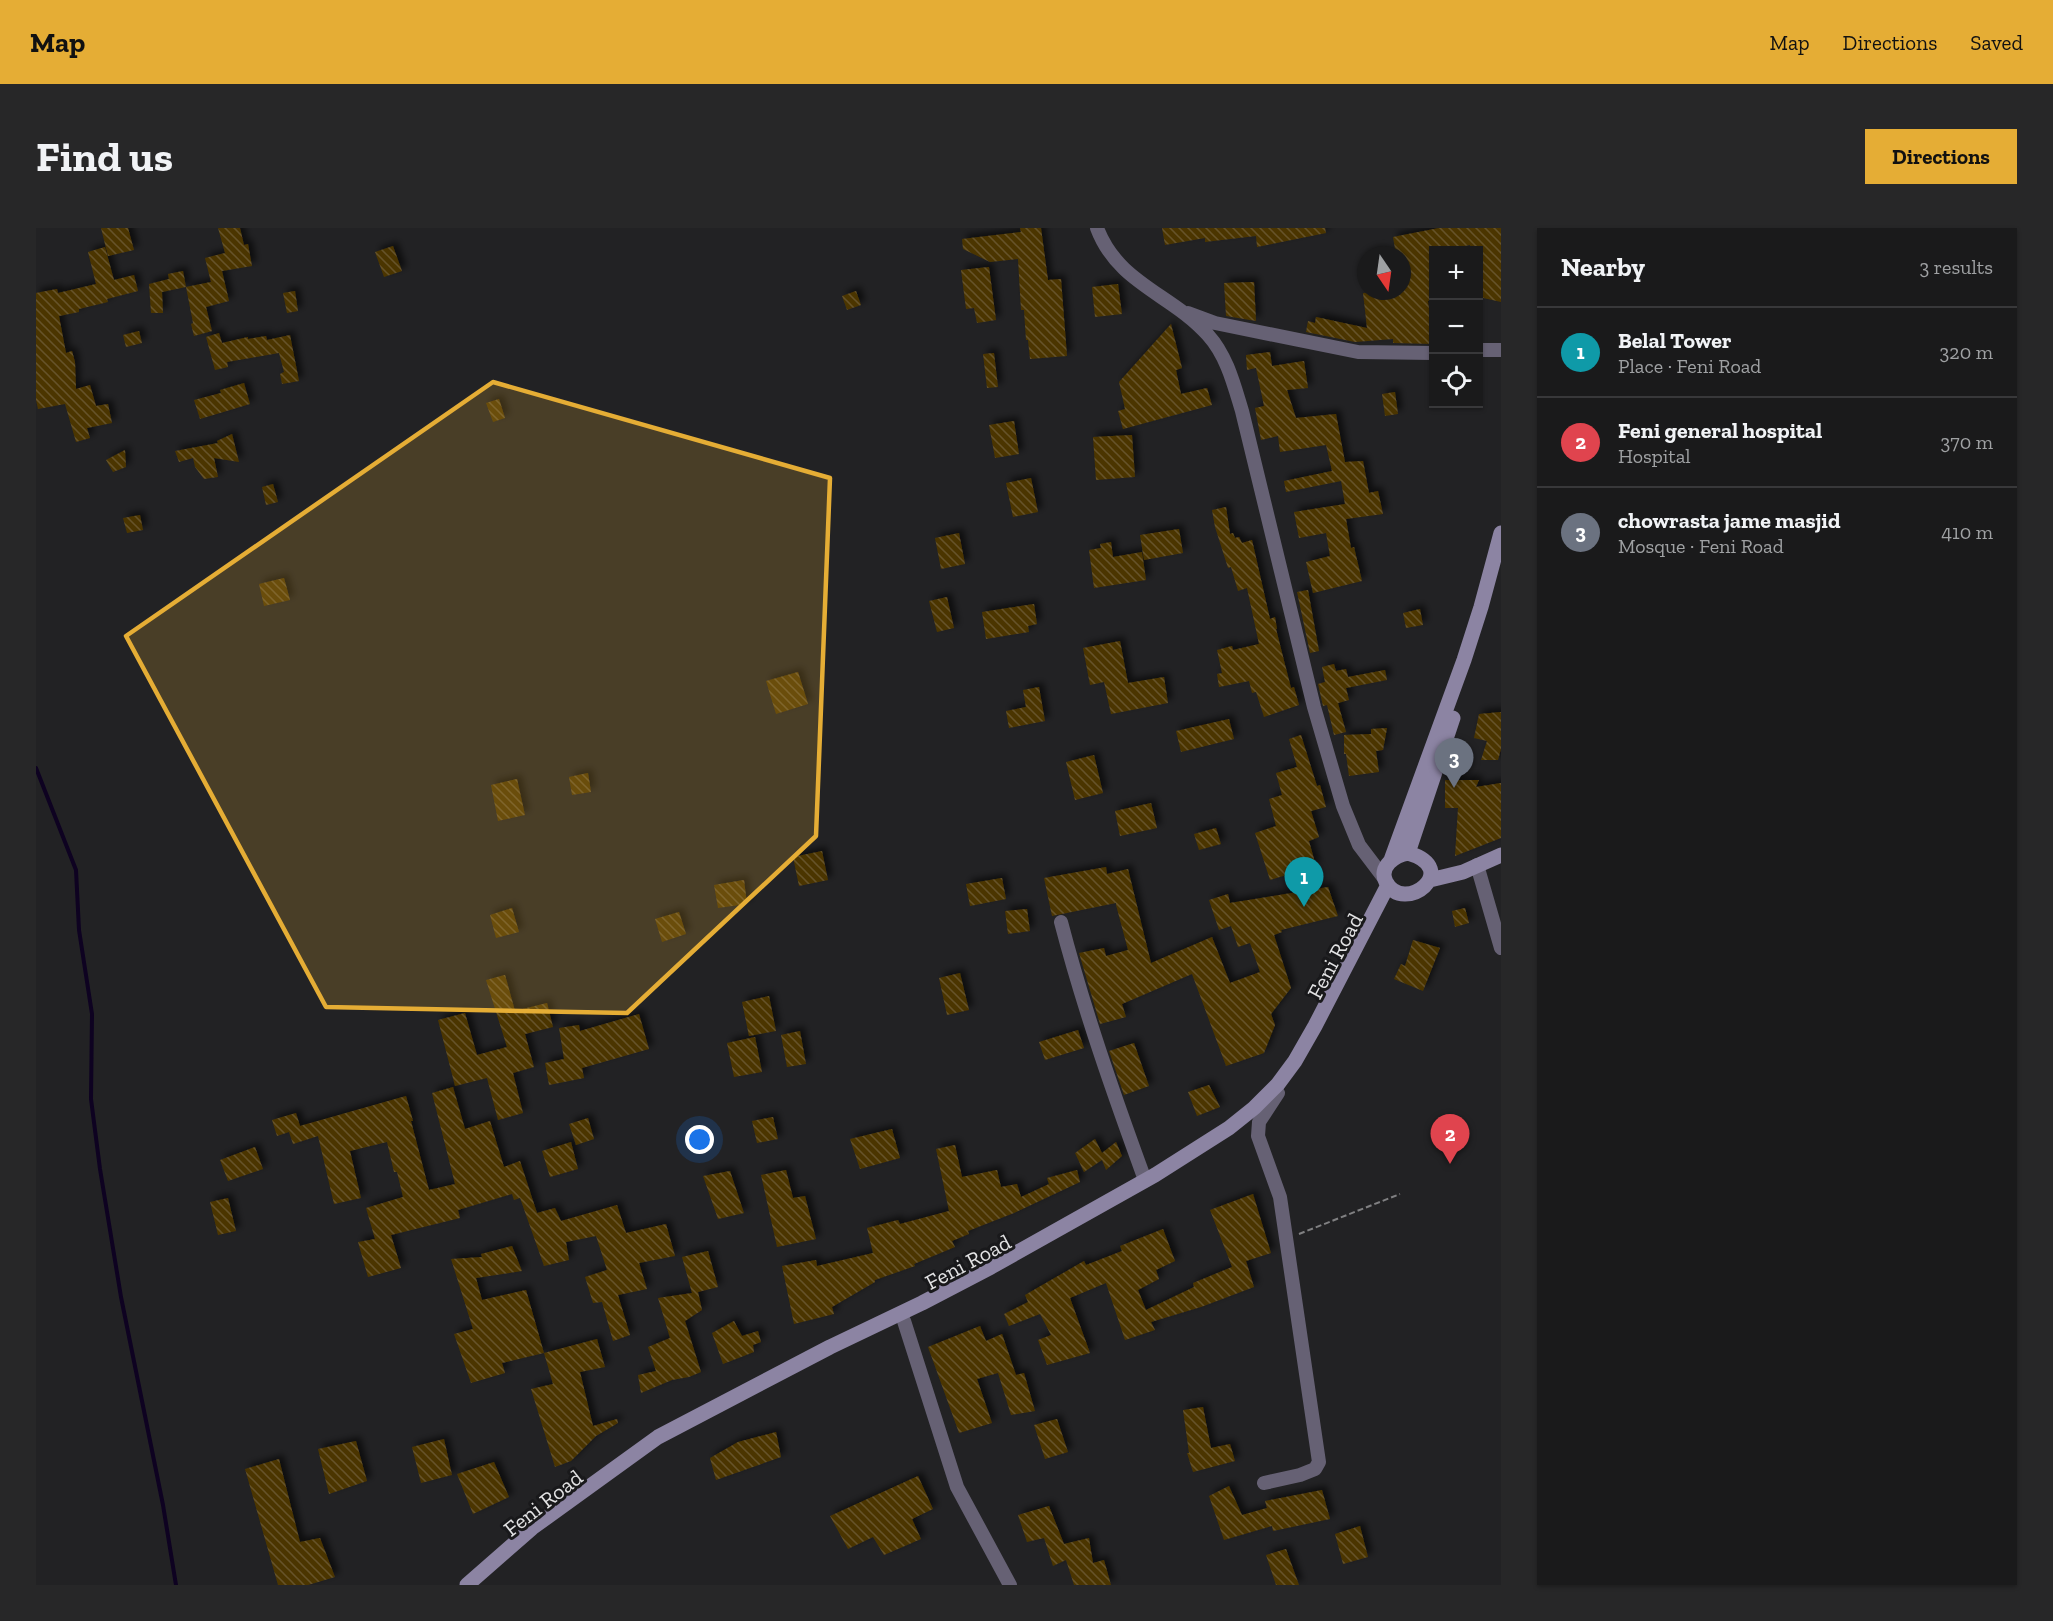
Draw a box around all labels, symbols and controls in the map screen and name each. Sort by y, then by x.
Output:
text: Map [30,26,85,59]
text: Map [1770,30,1810,55]
text: Directions [1843,30,1937,55]
text: Saved [1970,30,2023,55]
button: Directions [1865,129,2017,184]
text: Find us [36,131,173,182]
north arrow [1357,246,1411,300]
map controls [1429,246,1483,408]
button: + [1429,246,1483,300]
text: Nearby [1561,251,1645,283]
text: 3 results [1919,255,1993,279]
button: − [1429,300,1483,354]
text: Belal Tower [1618,327,1731,354]
text: 1 [1576,340,1585,364]
text: 320 m [1940,340,1993,364]
button: locate [1429,354,1483,408]
text: Place · Feni Road [1618,354,1761,378]
text: Feni general hospital [1618,417,1822,444]
text: 2 [1575,430,1586,454]
text: 370 m [1940,430,1993,454]
text: Hospital [1618,444,1691,468]
text: chowrasta jame masjid [1618,507,1840,534]
text: 3 [1575,520,1586,544]
text: 410 m [1941,520,1993,544]
text: Mosque · Feni Road [1618,534,1784,558]
pin: 3 [1434,738,1474,788]
pin: 1 [1284,858,1324,907]
street label: Feni Road [1301,908,1369,1004]
pin: 2 [1430,1114,1470,1164]
your location [685,1125,714,1154]
street label: Feni Road [920,1228,1016,1296]
street label: Feni Road [498,1464,588,1542]

